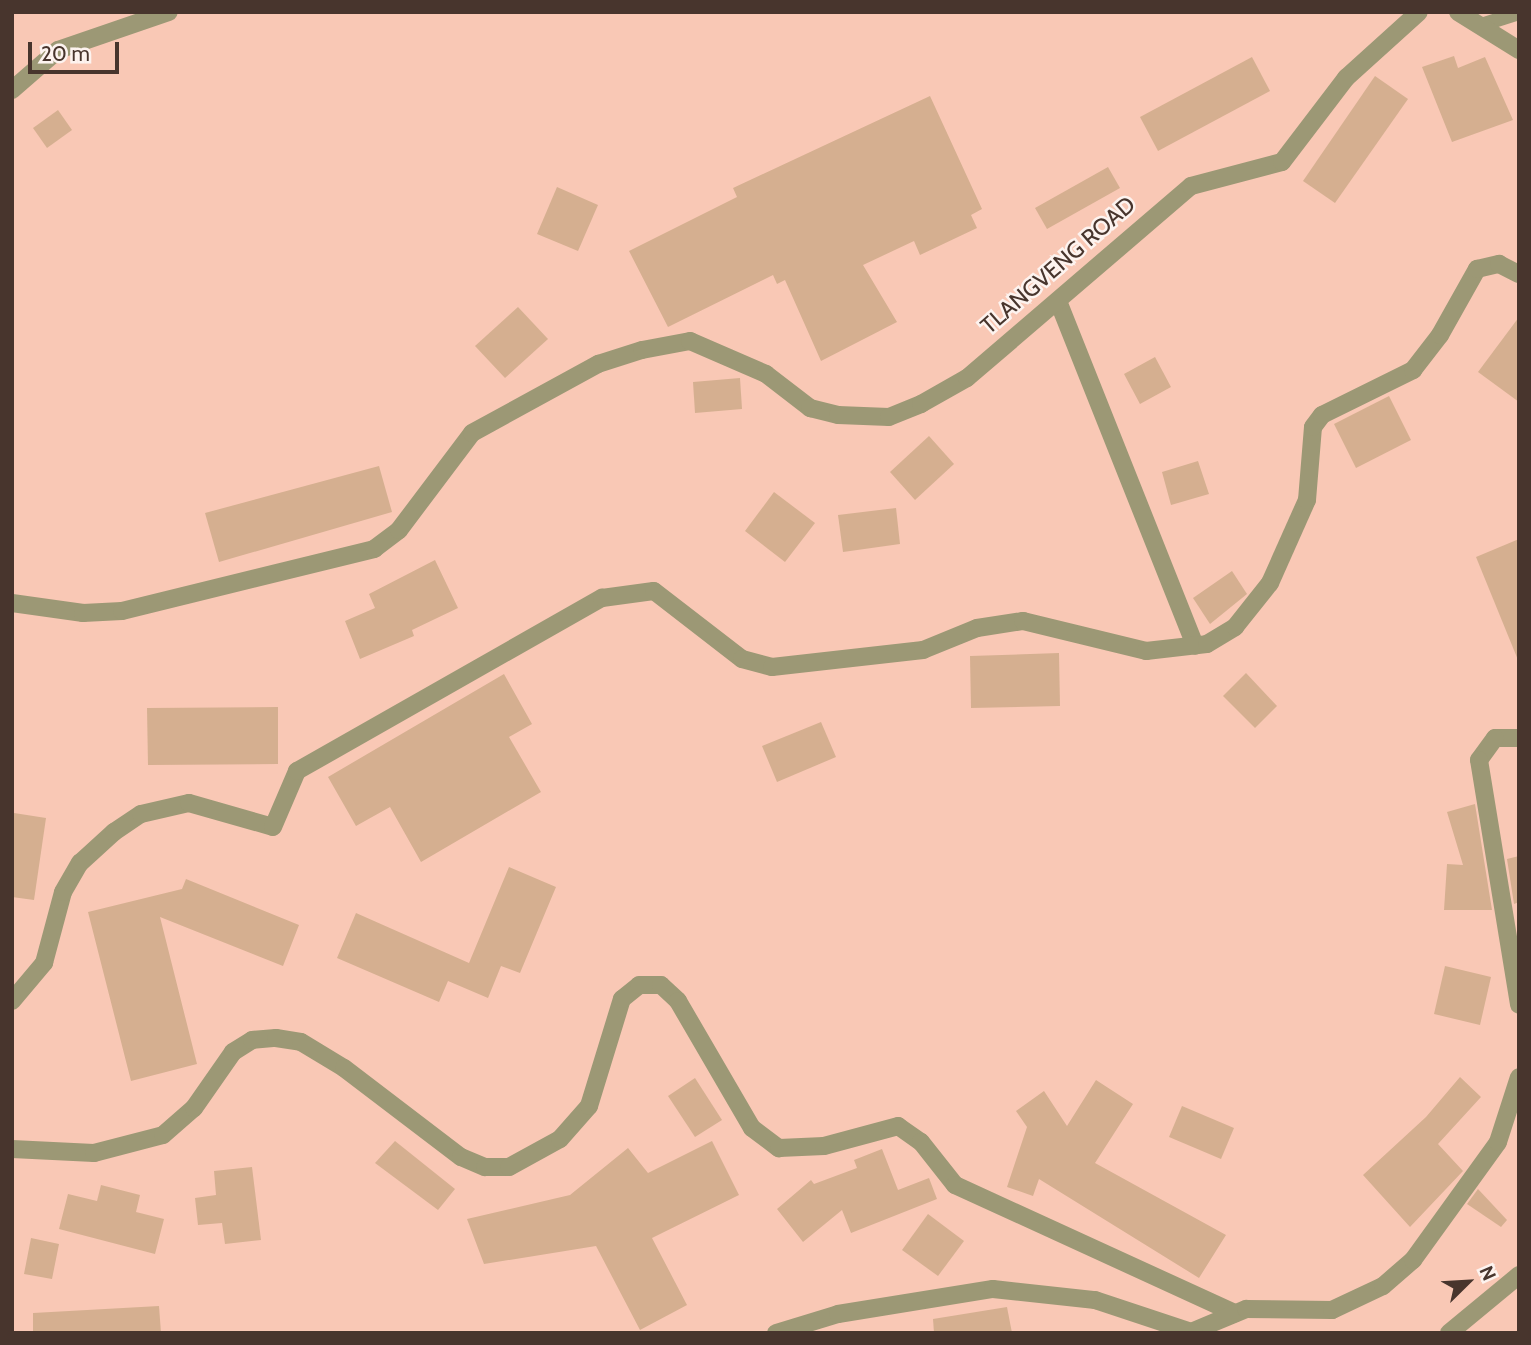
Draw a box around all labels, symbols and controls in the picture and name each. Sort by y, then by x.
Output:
scale bar [32,28,122,72]
text: 20 m [41,41,90,66]
street label: TLANGVENG ROAD [975,190,1141,340]
north arrow [1433,1247,1503,1317]
text: N [1474,1262,1501,1284]

